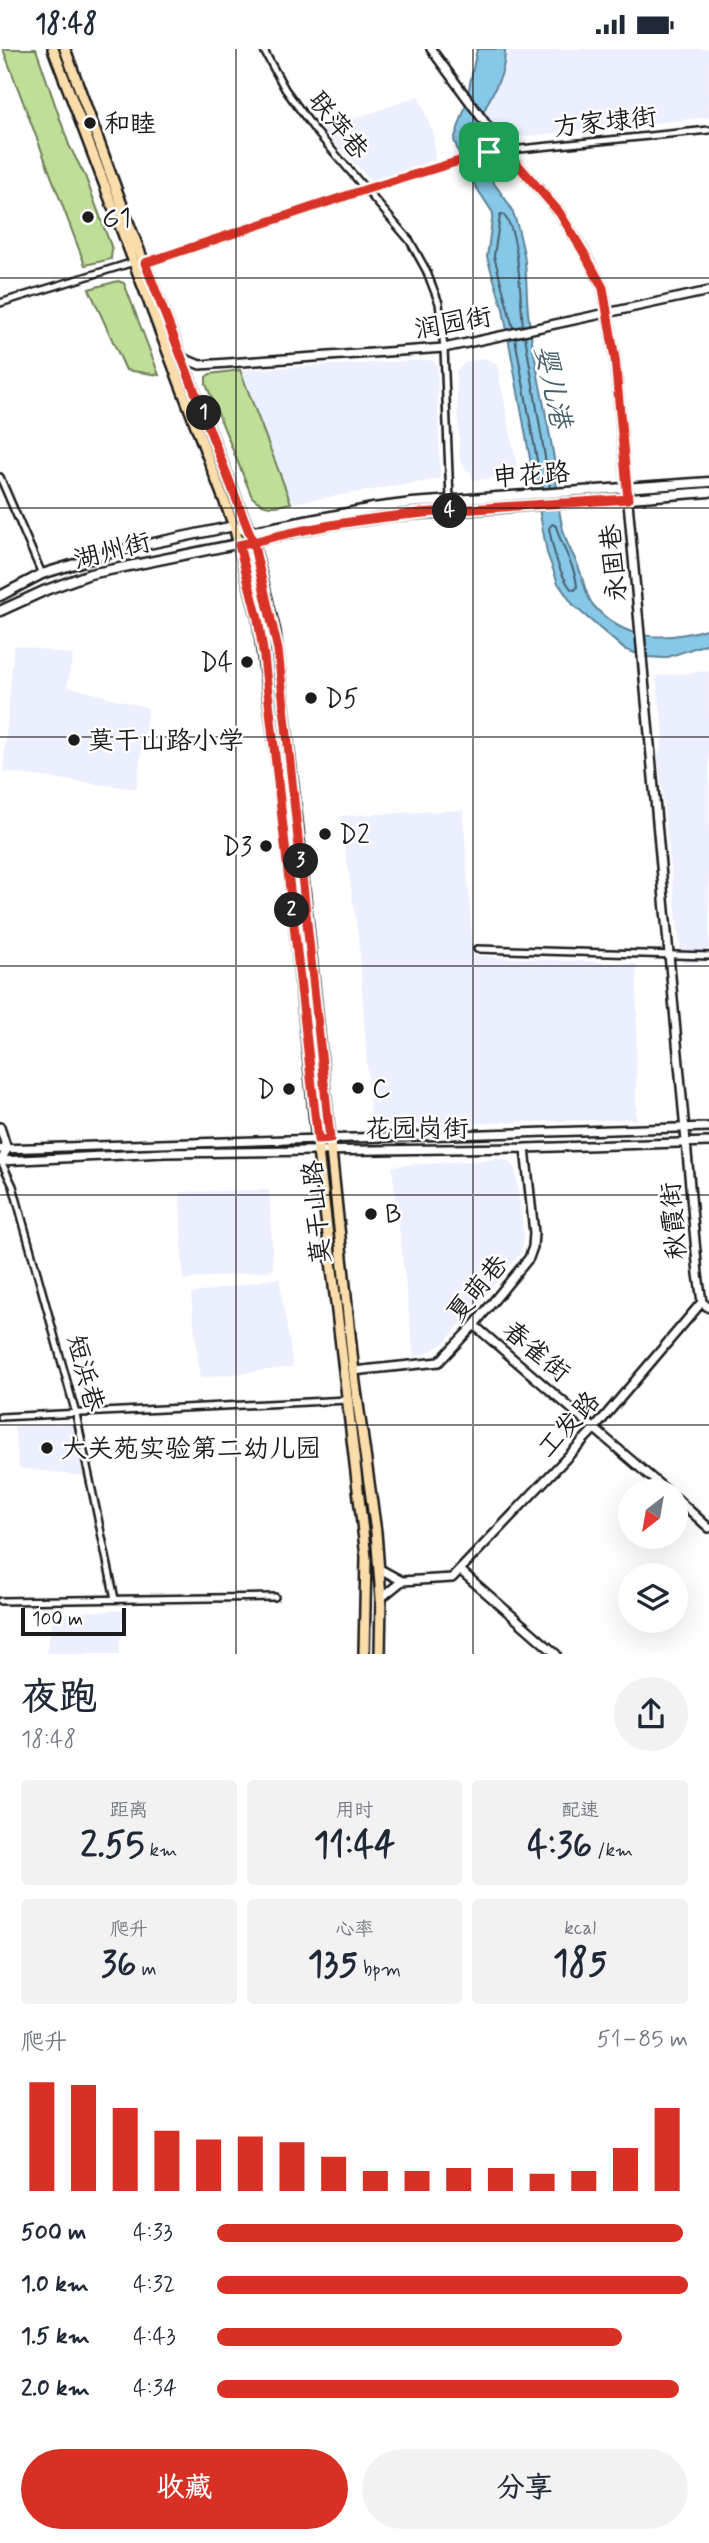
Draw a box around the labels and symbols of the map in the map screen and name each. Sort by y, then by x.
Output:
street label: 联萍巷 [300,85,375,167]
street label: 方家埭街 [552,101,659,145]
place label: 和睦 [104,108,156,142]
marker: 和睦 [82,115,98,131]
pin [459,122,519,182]
place label: G1 [102,202,131,236]
marker: G1 [80,209,96,225]
street label: 润园街 [412,300,495,347]
water label: 婴儿港 [525,342,579,434]
pin: 1 [186,395,222,431]
street label: 申花路 [491,456,571,496]
pin: 4 [433,493,468,529]
street label: 永固巷 [595,522,635,603]
street label: 湖州街 [71,526,154,578]
place label: D4 [200,647,233,681]
marker: D4 [239,654,255,670]
place label: D5 [325,683,359,717]
marker: D5 [303,690,319,706]
place label: 莫干山路小学 [88,725,244,759]
marker: 莫干山路小学 [66,732,82,748]
place label: D2 [339,819,370,853]
marker: D2 [317,826,333,842]
place label: D3 [222,831,252,865]
marker: D3 [258,838,274,854]
pin: 3 [284,843,318,879]
pin: 2 [274,893,310,927]
place label: C [372,1073,391,1107]
place label: D [257,1074,275,1108]
marker: C [350,1080,366,1096]
marker: D [281,1081,297,1097]
street label: 花园岗街 [365,1113,469,1147]
street label: 莫干山路 [297,1159,339,1265]
street label: 秋霞街 [655,1180,695,1261]
place label: B [385,1199,401,1233]
marker: B [363,1206,379,1222]
street label: 夏萌巷 [440,1248,517,1330]
street label: 春雀街 [495,1314,577,1391]
street label: 短浜巷 [58,1331,111,1416]
street label: 工发路 [531,1385,608,1466]
place label: 大关苑实验第二幼儿园 [61,1433,321,1467]
marker: 大关苑实验第二幼儿园 [39,1440,55,1456]
north arrow [618,1479,688,1549]
scale bar [21,1605,126,1637]

